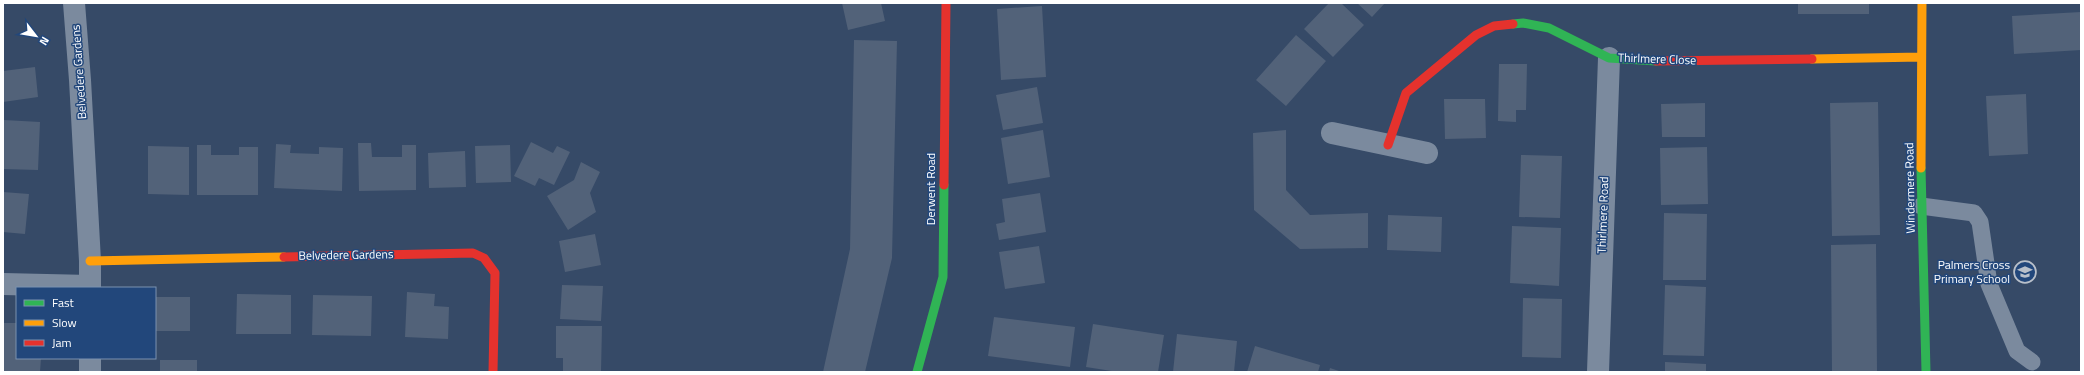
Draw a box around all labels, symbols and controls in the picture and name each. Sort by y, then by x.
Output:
north arrow [16,16,56,56]
street label: Belvedere Gardens [66,24,91,120]
text: N [36,34,53,49]
street label: Thirlmere Close [1617,48,1697,69]
street label: Windermere Road [1899,142,1920,234]
street label: Derwent Road [921,153,940,225]
street label: Thirlmere Road [1592,176,1613,254]
street label: Belvedere Gardens [298,244,394,265]
place label: Palmers Cross Primary School [1934,255,2010,288]
school or university icon: Palmers Cross Primary School [2012,259,2038,285]
legend [16,287,156,359]
text: Fast [52,293,75,312]
text: Slow [52,313,77,332]
text: Jam [52,333,72,352]

